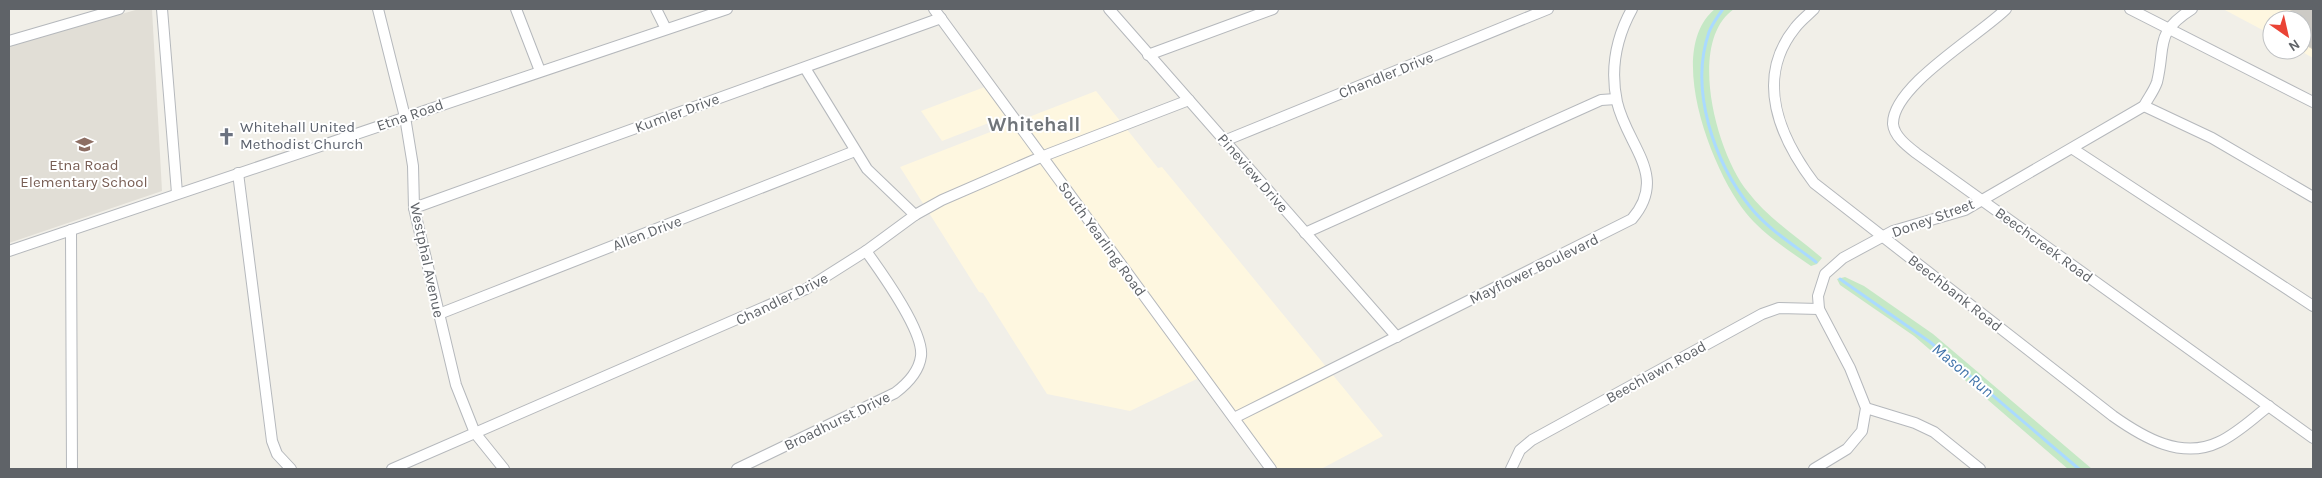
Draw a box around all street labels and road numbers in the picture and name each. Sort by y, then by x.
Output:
street label: Chandler Drive [1336,48,1436,102]
street label: Kumler Drive [633,89,721,137]
street label: Etna Road [374,95,446,135]
street label: Pineview Drive [1214,130,1292,216]
street label: South Yearling Road [1054,178,1150,300]
street label: Doney Street [1889,195,1977,241]
street label: Westphal Avenue [406,201,448,319]
street label: Beechcreek Road [1992,203,2096,287]
street label: Allen Drive [610,212,684,254]
street label: Mayflower Boulevard [1466,230,1602,308]
street label: Beechbank Road [1904,251,2006,335]
street label: Chandler Drive [733,269,831,329]
street label: Beechlawn Road [1603,337,1709,407]
street label: Broadhurst Drive [781,388,893,454]

